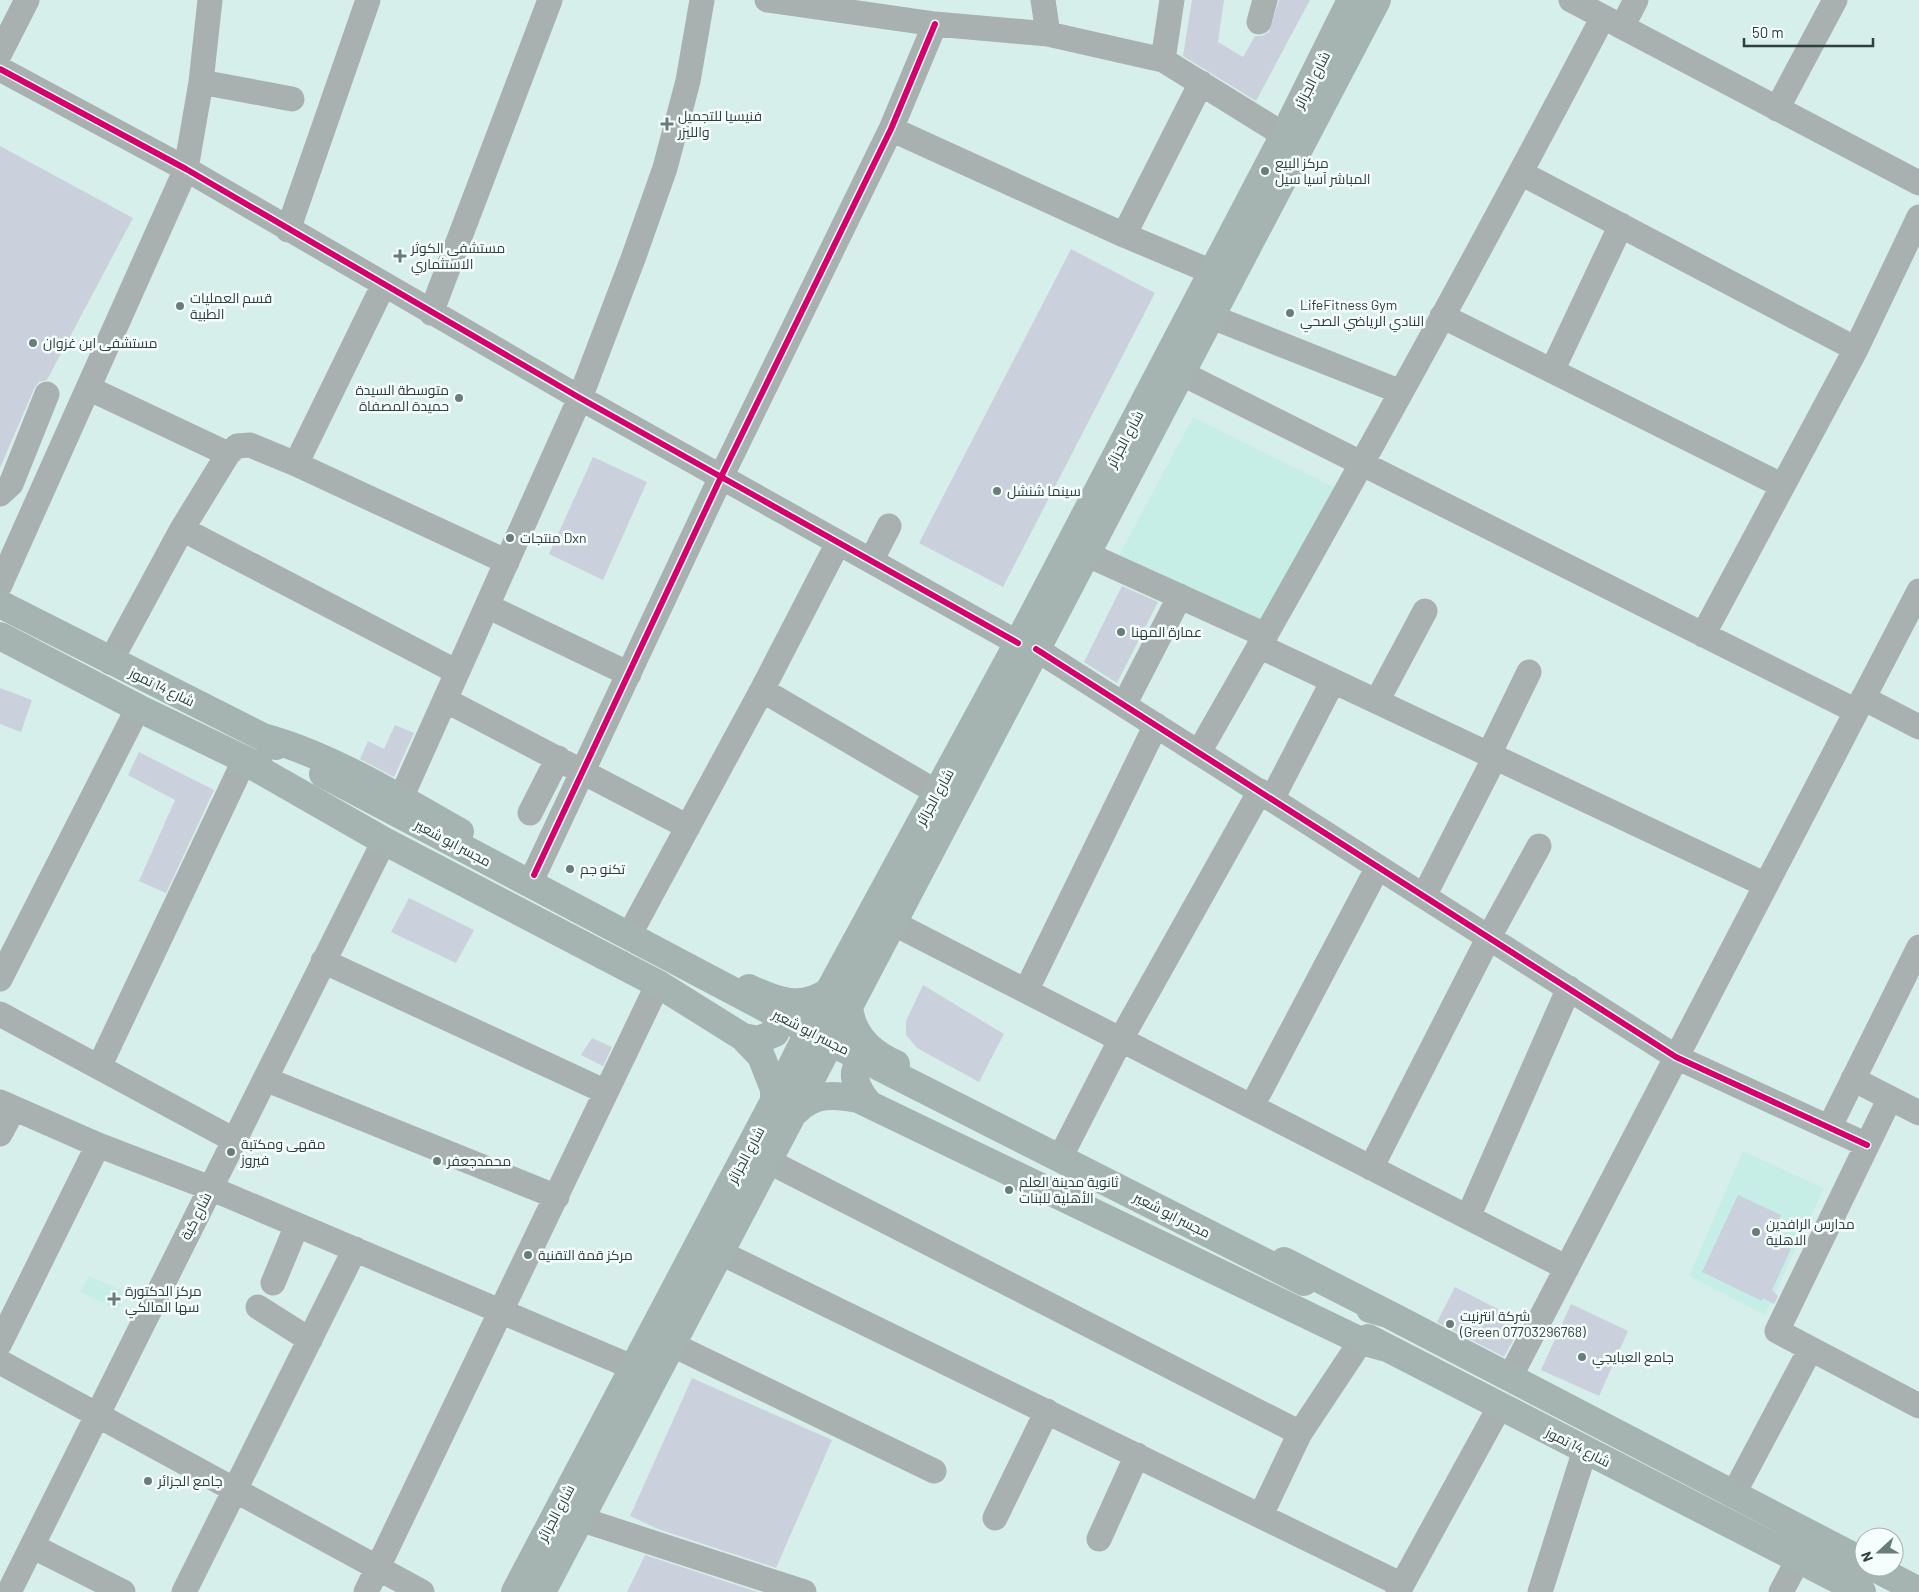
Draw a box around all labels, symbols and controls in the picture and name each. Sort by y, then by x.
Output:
scale bar [1744,15,1873,47]
text: 50 m [1752,23,1784,41]
street label: شارع الجزائر [1289,48,1334,113]
place label: فنيسيا للتجميل والليزر [677,107,762,140]
marker: فنيسيا للتجميل والليزر [660,117,674,131]
place label: مركز البيع المباشر آسيا سيل [1275,154,1371,187]
marker: مركز البيع المباشر آسيا سيل [1259,165,1271,177]
place label: مستشفى الكوثر الاستثماري [410,239,505,276]
marker: مستشفى الكوثر الاستثماري [393,249,407,263]
place label: قسم العمليات الطبية [190,289,272,322]
place label: LifeFitness Gym النادي الرياضي الصحي [1300,296,1424,333]
marker: قسم العمليات الطبية [174,300,186,312]
marker: LifeFitness Gym النادي الرياضي الصحي [1284,307,1296,319]
place label: مستشفى ابن غزوان [43,334,158,351]
marker: مستشفى ابن غزوان [27,337,39,349]
place label: متوسطة السيدة حميدة المصفاة [355,381,449,414]
marker: متوسطة السيدة حميدة المصفاة [453,392,465,404]
street label: شارع الجزائر [1102,407,1147,471]
place label: سينما شنشل [1007,482,1081,499]
marker: سينما شنشل [991,485,1003,497]
place label: منتجات Dxn [520,529,587,546]
marker: منتجات Dxn [504,532,516,544]
place label: عمارة المهنا [1131,623,1202,640]
marker: عمارة المهنا [1115,626,1127,638]
street label: شارع 14 تموز [126,663,198,711]
street label: شارع الجزائر [912,766,958,829]
street label: مجسر ابو شعير [412,815,494,870]
place label: تكنو جم [580,860,625,879]
marker: تكنو جم [564,863,576,875]
street label: مجسر ابو شعير [769,1005,852,1058]
street label: شارع الجزائر [723,1123,768,1187]
place label: مقهى ومكتبة فيروز [240,1135,326,1168]
marker: مقهى ومكتبة فيروز [225,1146,237,1158]
place label: محمدجعفر [446,1152,511,1169]
marker: محمدجعفر [431,1155,443,1167]
place label: ثانوية مدينة العلم الأهلية للبنات [1019,1173,1119,1206]
marker: ثانوية مدينة العلم الأهلية للبنات [1003,1184,1015,1196]
street label: مجسر ابو شعير [1130,1188,1213,1241]
street label: شارع كية [176,1189,216,1243]
place label: مدارس الرافدين اﻻهلية [1766,1215,1855,1248]
marker: مدارس الرافدين اﻻهلية [1750,1226,1762,1238]
place label: مركز قمة التقنية [538,1246,633,1263]
marker: مركز قمة التقنية [522,1249,534,1261]
place label: مركز الدكتورة سها المالكي [125,1282,202,1319]
marker: مركز الدكتورة سها المالكي [107,1292,121,1306]
place label: شركة انترنيت (Green 07703296768) [1459,1307,1586,1340]
marker: شركة انترنيت (Green 07703296768) [1444,1318,1456,1330]
place label: جامع العبايجي [1592,1348,1674,1369]
marker: جامع العبايجي [1576,1351,1588,1363]
street label: شارع 14 تموز [1542,1423,1613,1471]
place label: جامع الجزائر [157,1472,222,1490]
marker: جامع الجزائر [142,1475,154,1487]
street label: شارع الجزائر [533,1481,578,1545]
north arrow [1854,1527,1904,1577]
text: N [1857,1549,1876,1564]

